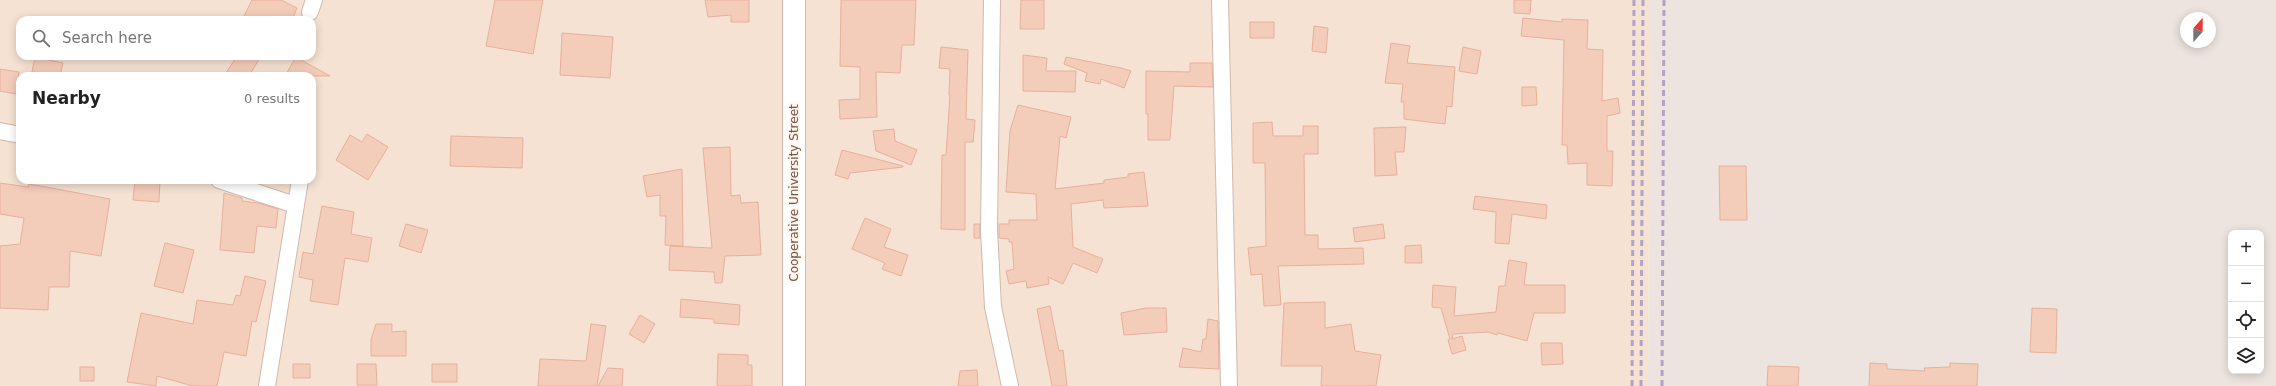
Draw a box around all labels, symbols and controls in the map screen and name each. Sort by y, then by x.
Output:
north arrow [2180,12,2216,48]
search box [16,16,316,60]
icon: search [30,27,52,49]
text: Search here [62,29,152,47]
text: Nearby [32,88,101,108]
text: 0 results [244,91,300,106]
street label: Cooperative University Street [787,104,801,282]
map controls [2228,230,2264,374]
button: + [2228,230,2264,266]
button: − [2228,266,2264,302]
button: locate [2228,302,2264,338]
button: layers [2228,338,2264,374]

